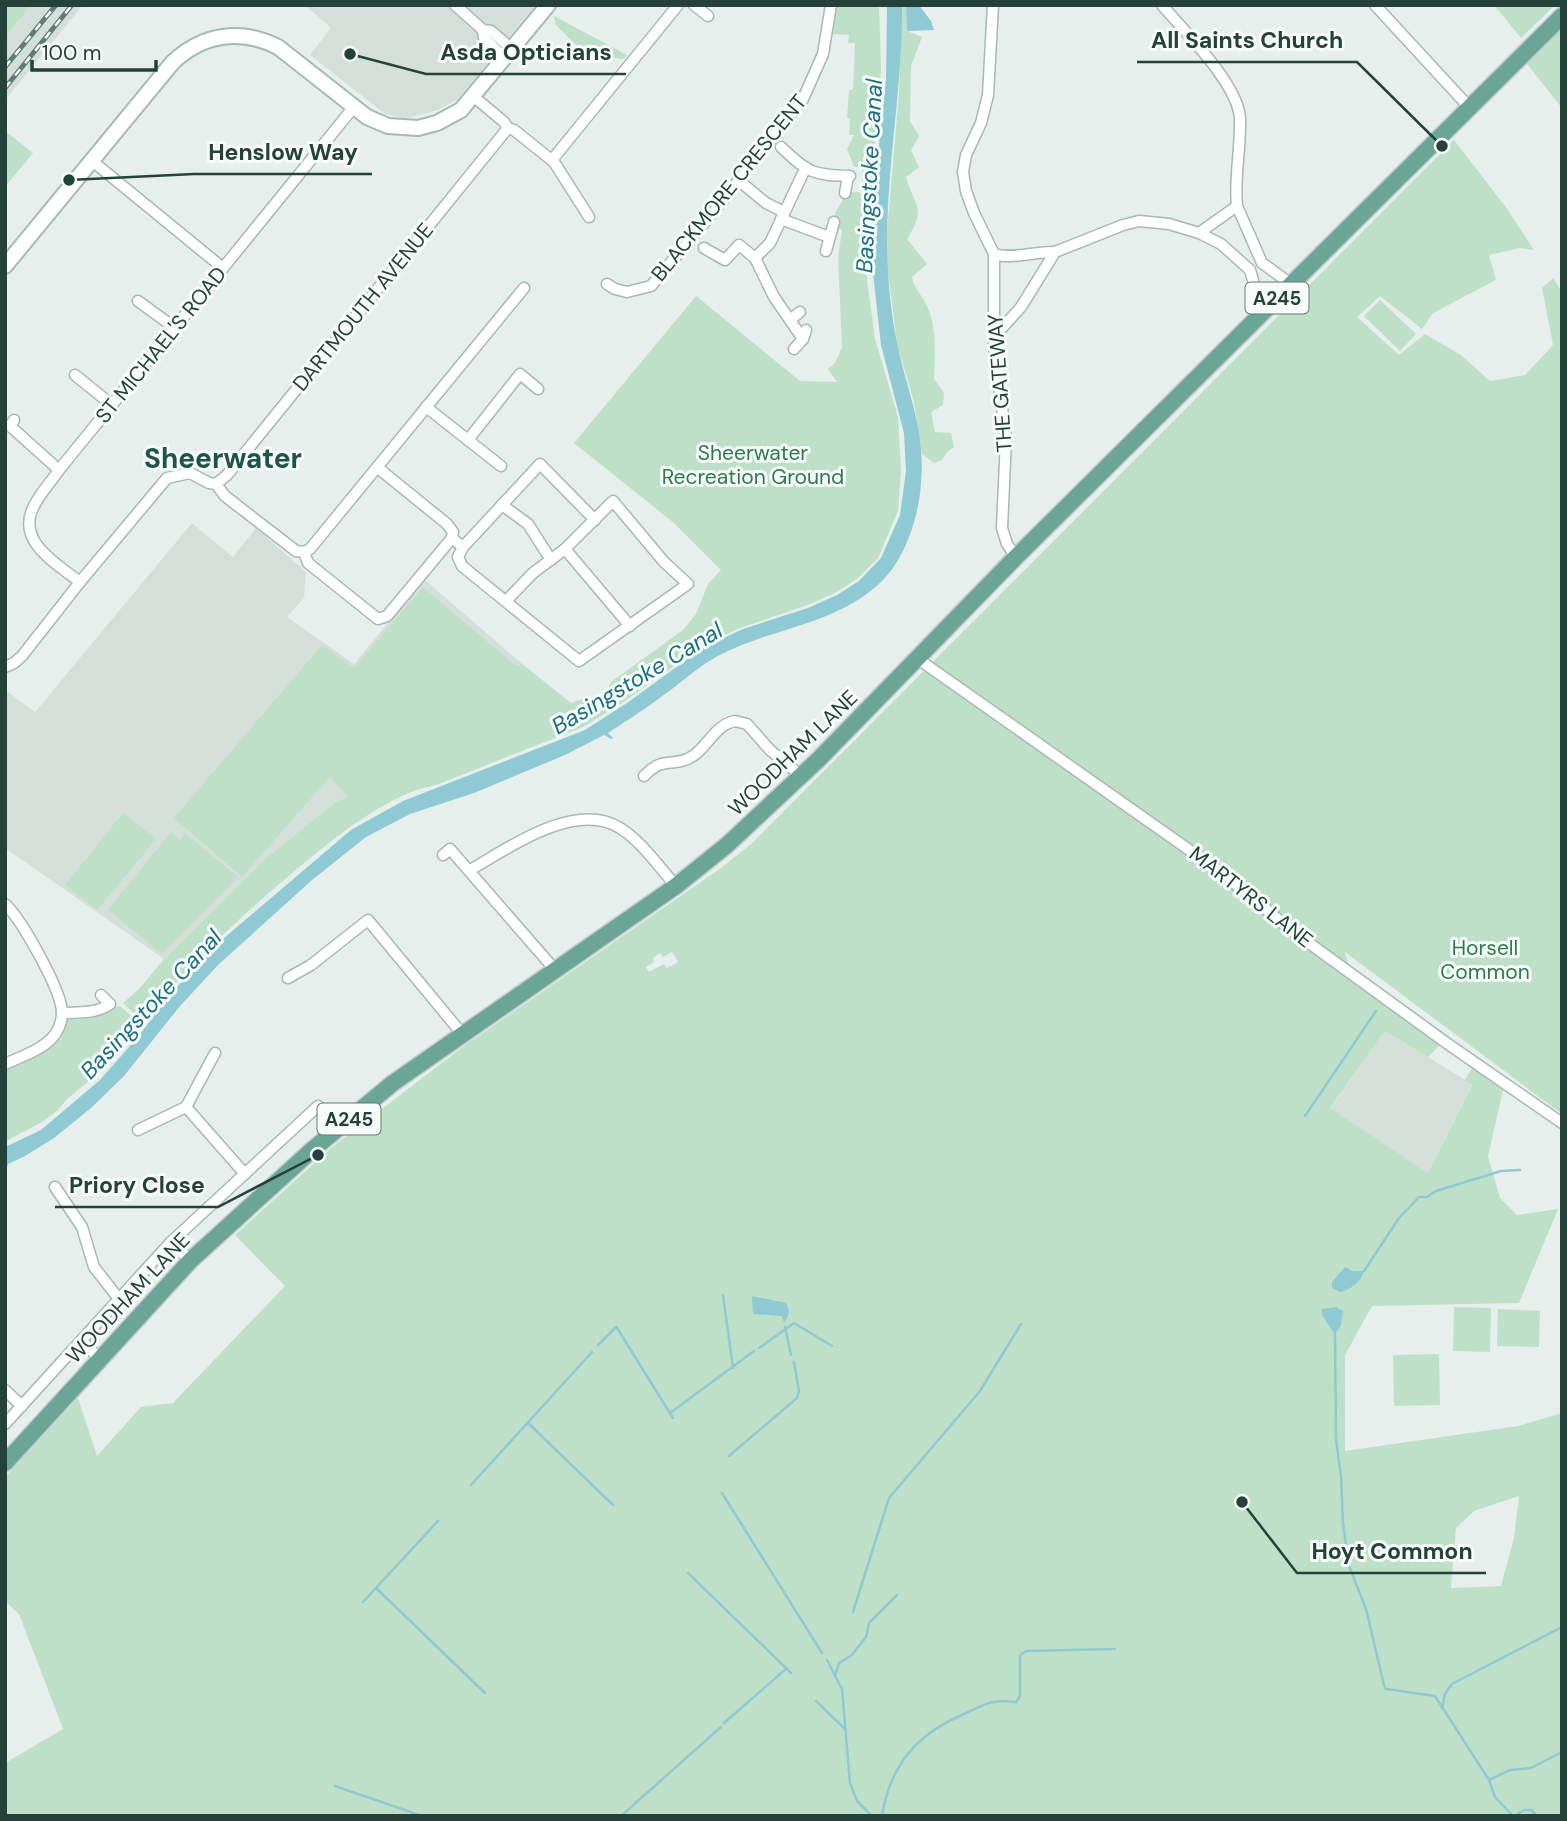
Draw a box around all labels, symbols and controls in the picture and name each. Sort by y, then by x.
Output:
callout: All Saints Church [1137,18,1357,62]
text: All Saints Church [1151,25,1343,55]
scale bar [32,28,156,72]
callout: Asda Opticians [426,30,626,74]
text: Asda Opticians [440,37,612,67]
text: 100 m [42,39,102,67]
water label: Basingstoke Canal [849,77,889,274]
street label: BLACKMORE CRESCENT [645,89,813,287]
callout: Henslow Way [194,130,372,174]
text: Henslow Way [208,137,358,167]
street label: DARTMOUTH AVENUE [286,217,440,397]
street label: ST MICHAEL'S ROAD [89,261,233,429]
road number: A245 [1246,282,1308,314]
street label: THE GATEWAY [981,313,1019,453]
park label: Sheerwater Recreation Ground [662,439,844,491]
district label: Sheerwater [144,440,302,477]
water label: Basingstoke Canal [546,615,729,741]
street label: WOODHAM LANE [722,684,864,822]
street label: MARTYRS LANE [1183,840,1319,954]
water label: Basingstoke Canal [74,922,229,1085]
park label: Horsell Common [1440,934,1530,986]
road number: A245 [318,1104,380,1134]
callout: Priory Close [55,1163,218,1207]
text: Priory Close [69,1170,205,1200]
street label: WOODHAM LANE [60,1226,196,1370]
callout: Hoyt Common [1297,1529,1486,1573]
text: Hoyt Common [1311,1536,1473,1566]

